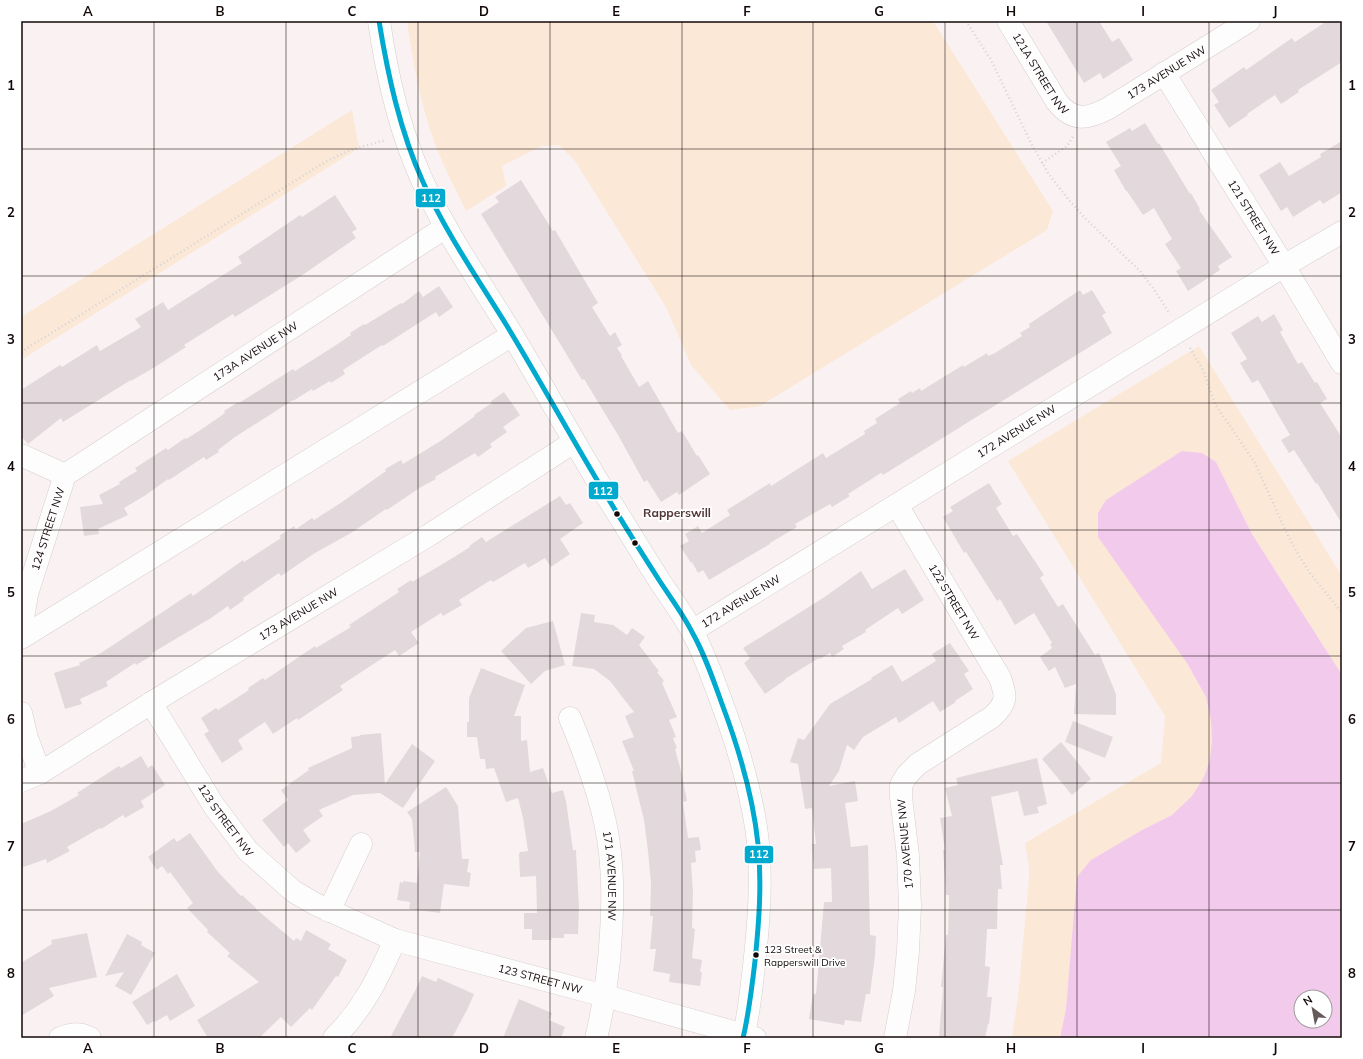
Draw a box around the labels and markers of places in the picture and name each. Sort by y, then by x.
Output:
unlabelled marker [612,509,622,519]
unlabelled marker [630,538,640,548]
place label: 123 Street & Rapperswill Drive [764,943,845,969]
marker: 123 Street & Rapperswill Drive [751,950,761,960]

